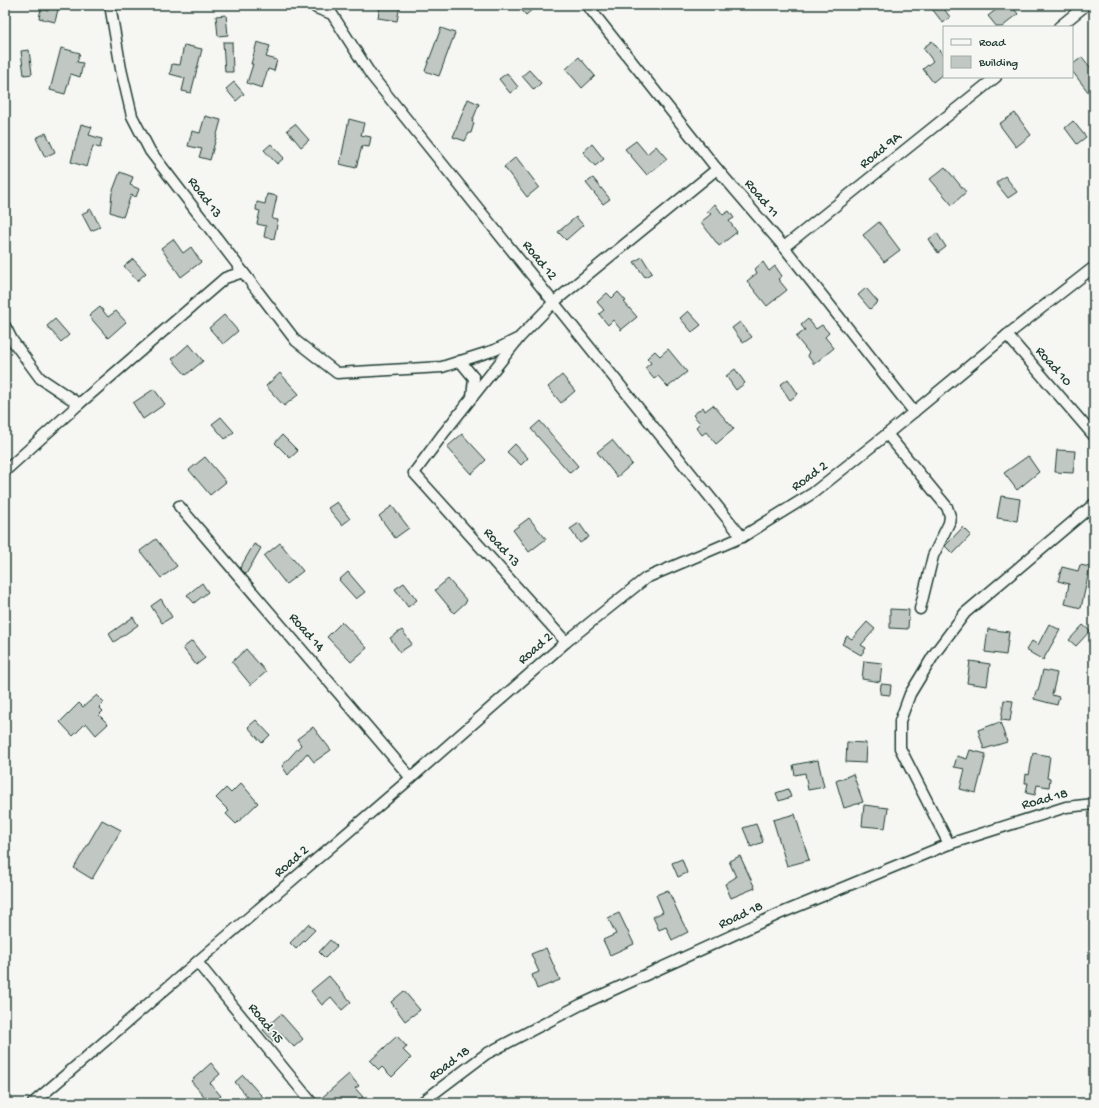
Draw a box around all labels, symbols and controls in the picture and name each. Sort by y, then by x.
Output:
legend [943,26,1073,78]
text: Road [979,37,1006,51]
text: Building [978,57,1018,71]
street label: Road 9A [857,128,906,173]
street label: Road 13 [183,174,225,222]
street label: Road 11 [740,176,782,222]
street label: Road 12 [518,238,560,284]
street label: Road 10 [1031,343,1075,391]
street label: Road 2 [789,458,832,496]
street label: Road 13 [479,525,523,571]
street label: Road 14 [284,610,328,656]
street label: Road 2 [515,629,557,669]
street label: Road 18 [1020,786,1070,814]
street label: Road 2 [271,842,313,882]
street label: Road 18 [716,898,766,934]
street label: Road 15 [244,1000,286,1048]
street label: Road 18 [426,1043,474,1085]

